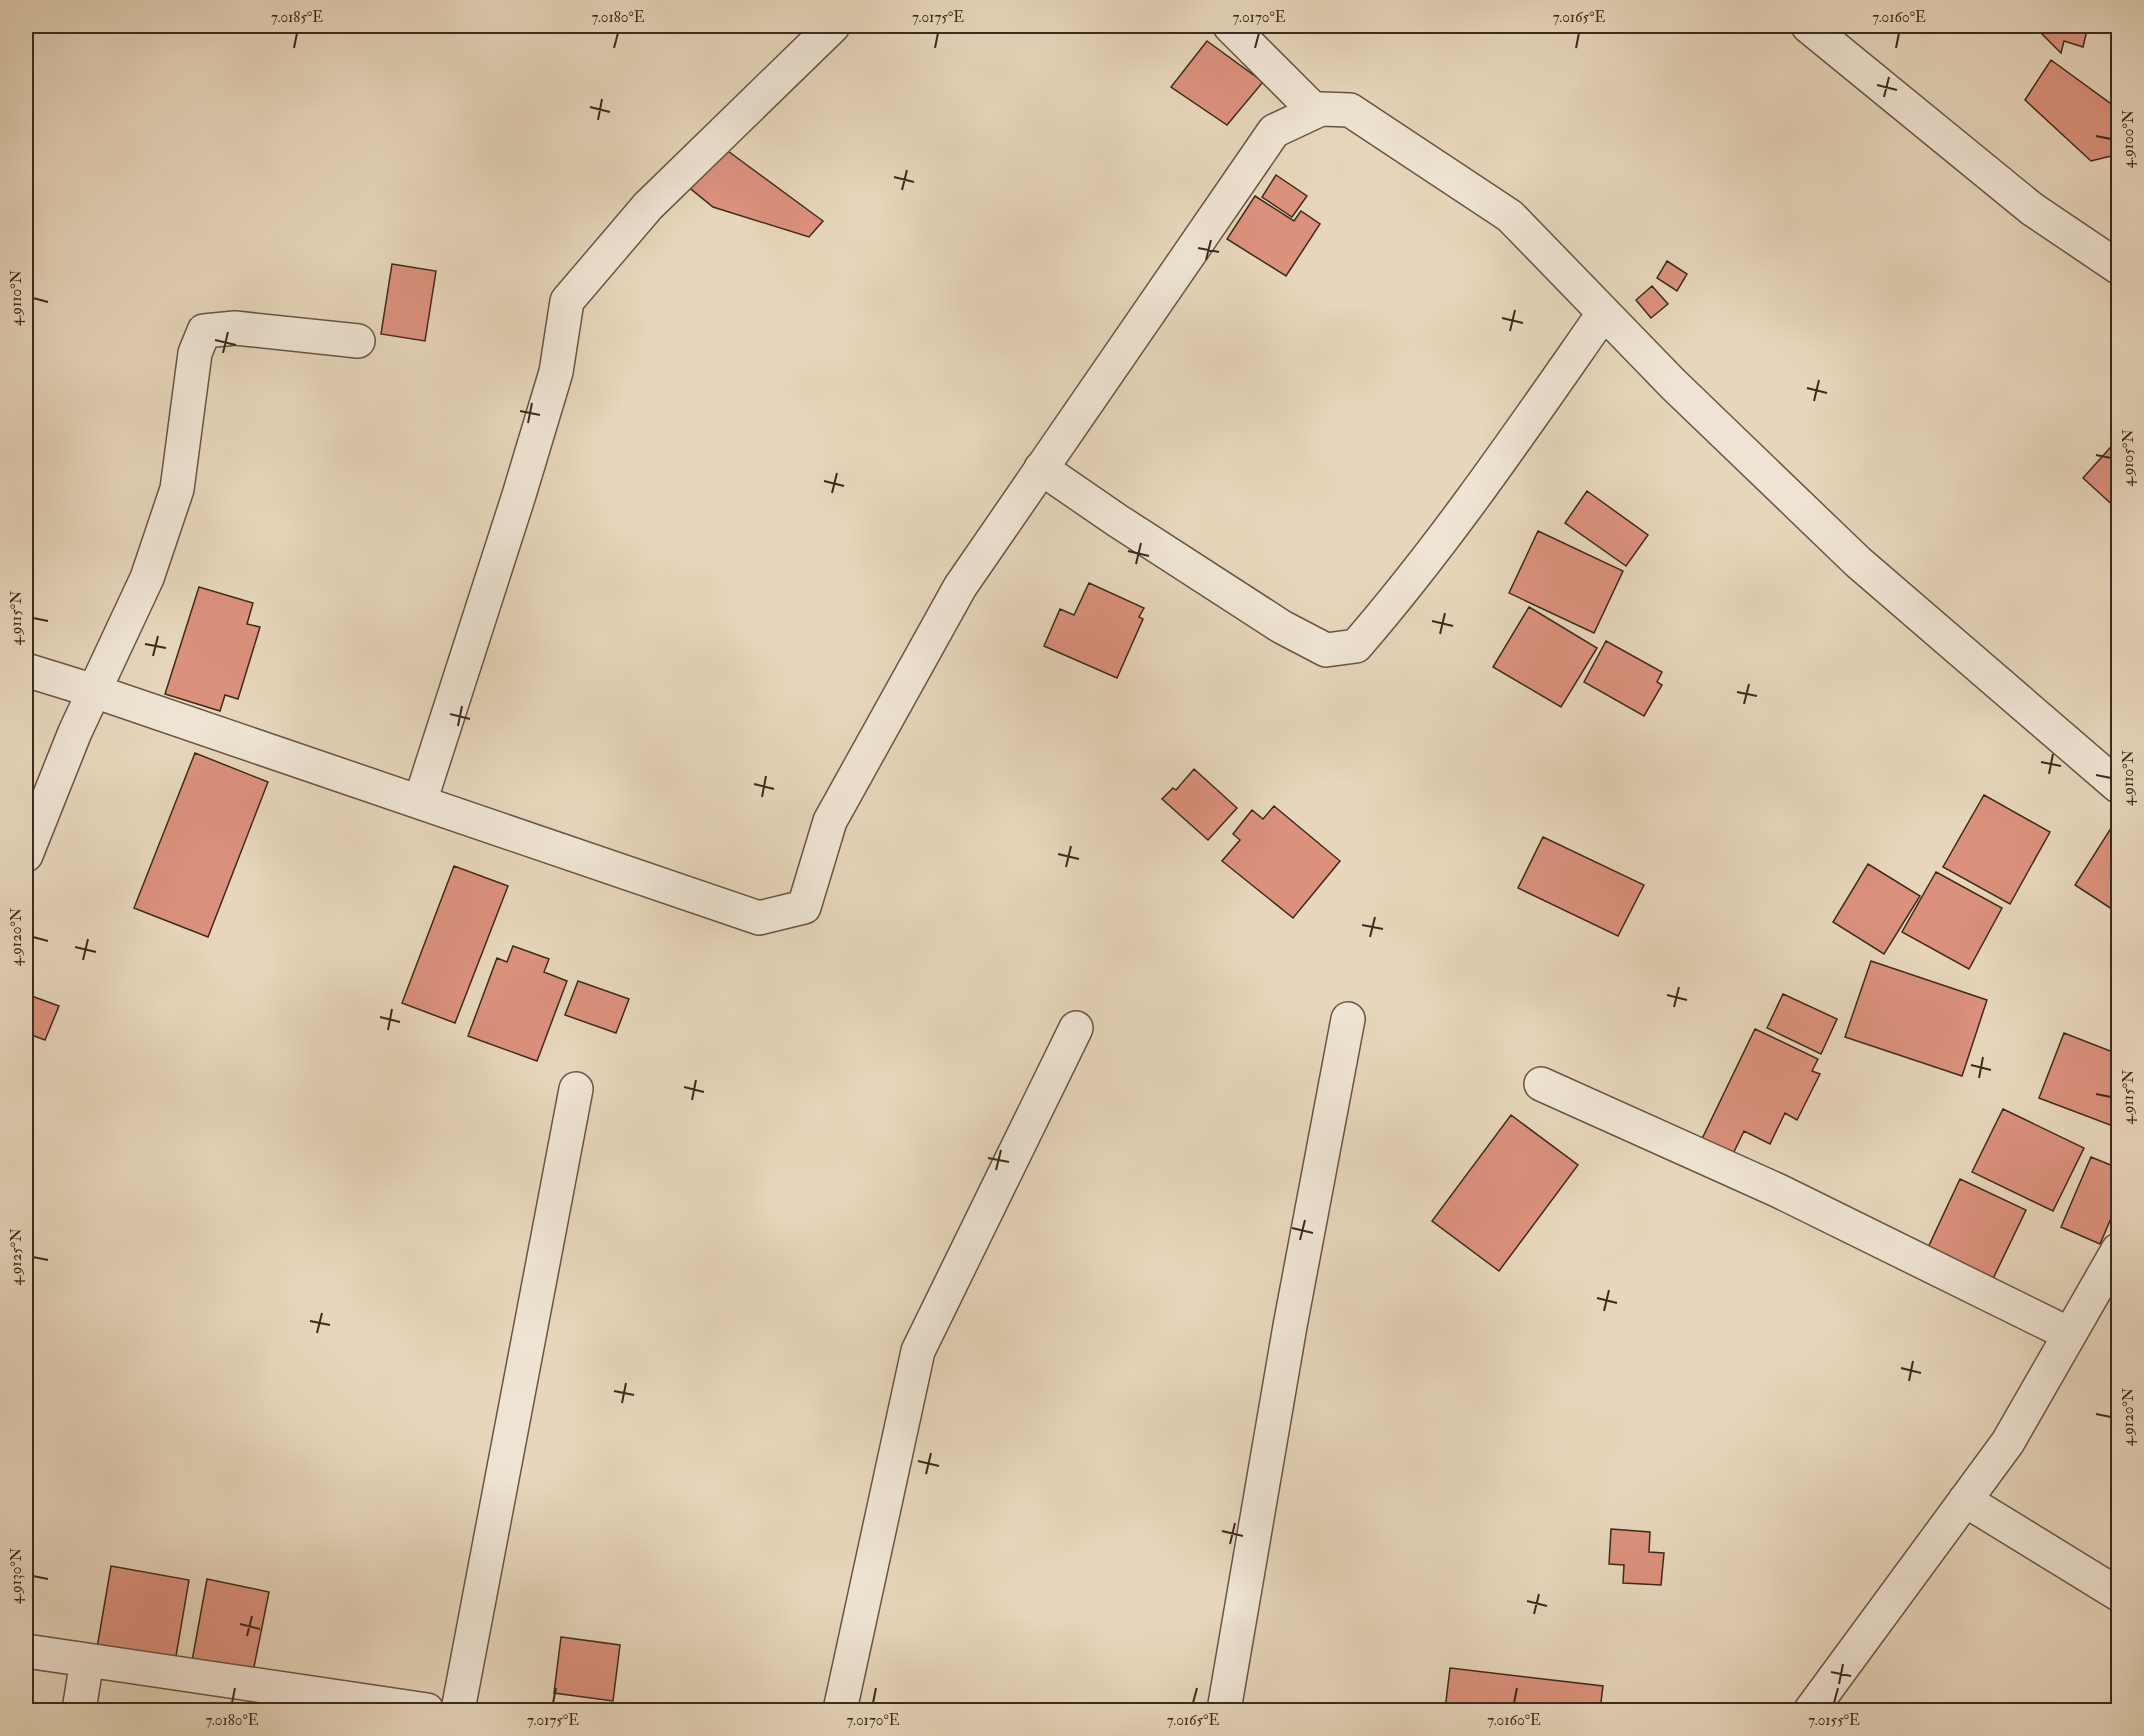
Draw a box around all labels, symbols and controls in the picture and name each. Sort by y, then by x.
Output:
text: 7.0185°E [271,8,323,27]
text: 7.0180°E [591,8,645,27]
text: 7.0175°E [912,8,964,27]
text: 7.0170°E [1232,8,1286,27]
text: 7.0165°E [1553,8,1605,27]
text: 7.0160°E [1872,8,1926,27]
text: 4.9100°N [2119,109,2138,168]
text: 4.9110°N [7,269,26,326]
text: 4.9105°N [2119,429,2138,487]
text: 4.9115°N [7,590,26,645]
text: 4.9110°N [2119,749,2138,806]
text: 4.9120°N [7,907,26,966]
text: 4.9115°N [2119,1069,2138,1124]
text: 4.9125°N [7,1228,26,1286]
text: 4.9120°N [2119,1387,2138,1446]
text: 4.9130°N [7,1547,26,1604]
text: 7.0180°E [205,1711,259,1730]
text: 7.0175°E [527,1711,579,1730]
text: 7.0170°E [846,1711,900,1730]
text: 7.0165°E [1167,1711,1219,1730]
text: 7.0160°E [1487,1711,1541,1730]
text: 7.0155°E [1808,1711,1860,1730]

